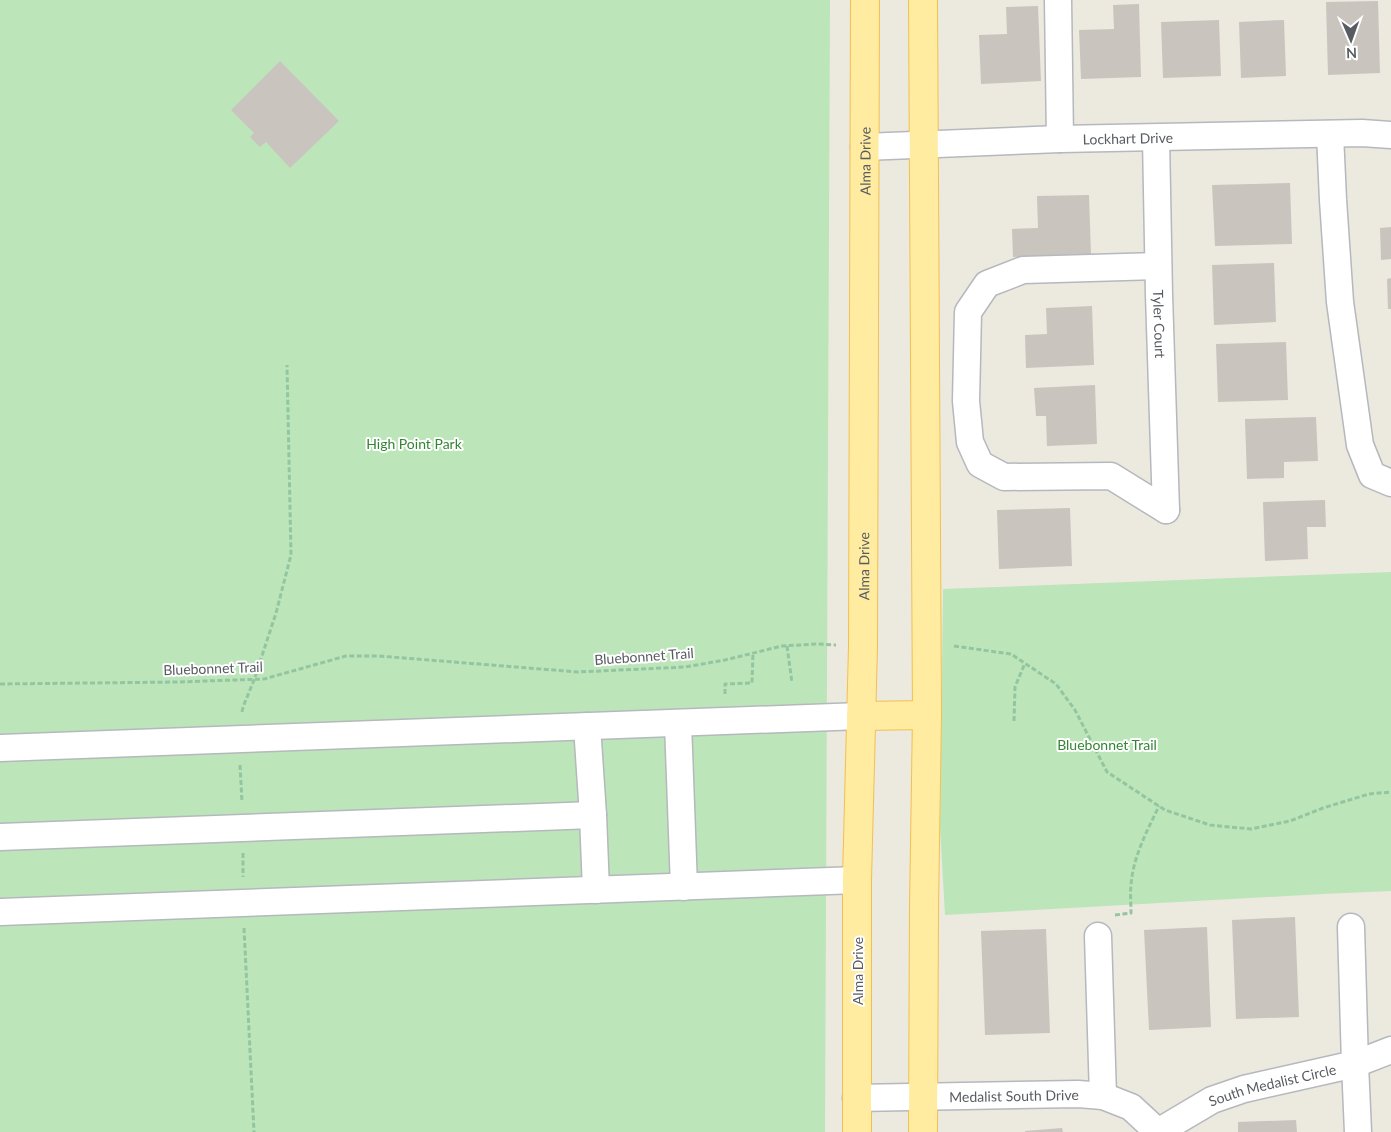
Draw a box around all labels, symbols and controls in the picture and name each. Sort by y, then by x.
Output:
north arrow [1326,15,1376,65]
text: N [1346,45,1357,62]
street label: Alma Drive [856,127,873,195]
street label: Lockhart Drive [1082,128,1173,147]
street label: Tyler Court [1150,290,1170,358]
park label: High Point Park [366,435,463,452]
street label: Alma Drive [855,532,872,600]
street label: Bluebonnet Trail [594,644,694,668]
street label: Bluebonnet Trail [163,658,263,678]
park label: Bluebonnet Trail [1057,736,1157,753]
street label: Alma Drive [849,937,866,1005]
street label: South Medalist Circle [1206,1060,1338,1109]
street label: Medalist South Drive [949,1085,1079,1105]

